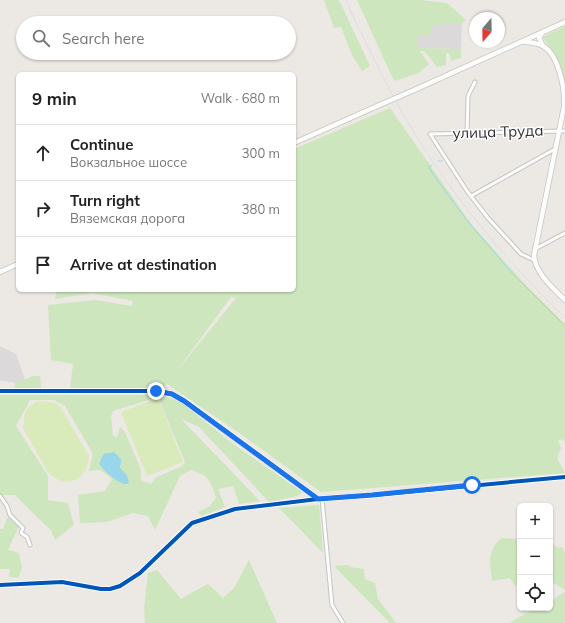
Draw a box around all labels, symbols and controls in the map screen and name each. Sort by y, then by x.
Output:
north arrow [469,12,505,48]
search box [16,16,296,60]
icon: search [30,27,52,49]
text: Search here [62,29,144,48]
text: 9 min [32,88,77,109]
text: Walk · 680 m [201,90,280,106]
street label: улица Труда [452,120,544,143]
text: Continue [70,135,133,154]
icon: ahead [32,142,54,164]
text: 300 m [242,145,280,161]
text: Вокзальное шоссе [70,154,187,170]
text: Turn right [70,191,140,210]
icon: right [32,198,54,220]
text: 380 m [242,201,280,217]
text: Вяземская дорога [70,210,185,226]
icon: arrive [32,254,54,276]
text: Arrive at destination [70,255,217,274]
route end [147,382,165,400]
route start [463,476,481,494]
map controls [517,503,553,611]
button: + [517,503,553,539]
button: − [517,539,553,575]
button: locate [517,575,553,611]

